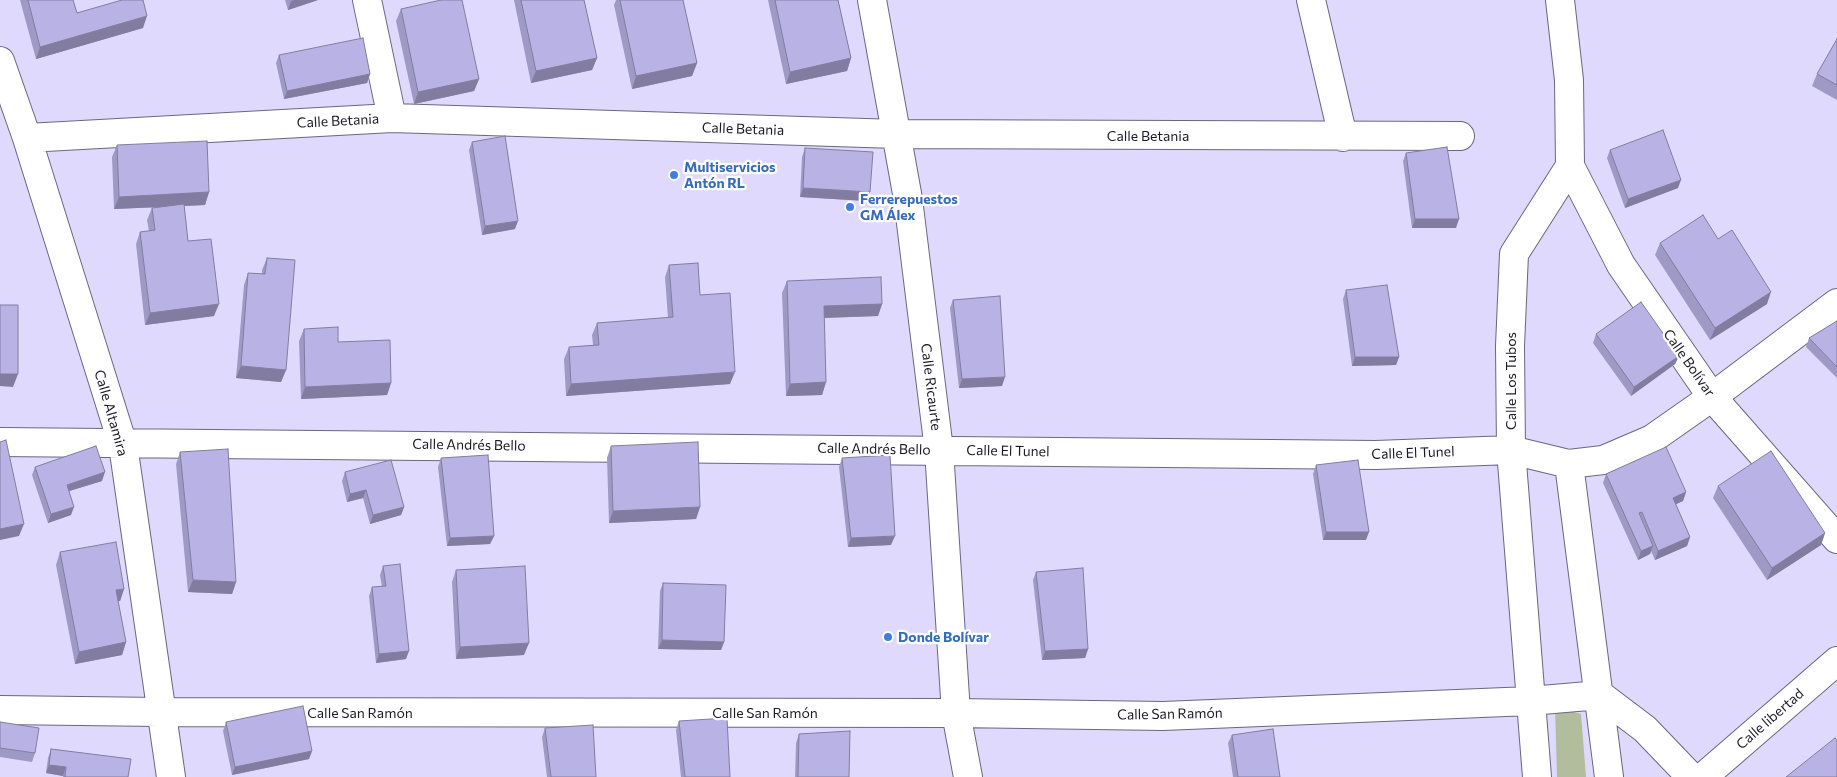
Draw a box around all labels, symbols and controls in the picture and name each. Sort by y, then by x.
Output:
street label: Calle Betania [296,110,380,132]
street label: Calle Betania [702,119,784,139]
street label: Calle Betania [1107,128,1189,144]
place label: Multiservicios Antón RL [684,159,776,192]
marker: Multiservicios Antón RL [668,169,680,181]
place label: Ferrerepuestos GM Álex [860,191,958,223]
marker: Ferrerepuestos GM Álex [844,201,856,213]
street label: Calle Bolívar [1660,326,1718,400]
street label: Calle Los Tubos [1503,332,1519,430]
street label: Calle Ricaurte [917,342,945,432]
street label: Calle Altamira [91,368,131,458]
street label: Calle Andrés Bello [412,436,526,454]
street label: Calle Andrés Bello [817,440,931,458]
street label: Calle El Tunel [966,442,1050,460]
street label: Calle El Tunel [1371,443,1455,463]
place label: Donde Bolívar [898,629,989,645]
marker: Donde Bolívar [882,631,894,643]
street label: Calle libertad [1733,685,1807,753]
street label: Calle San Ramón [307,705,413,721]
street label: Calle San Ramón [712,705,818,721]
street label: Calle San Ramón [1117,705,1223,723]

